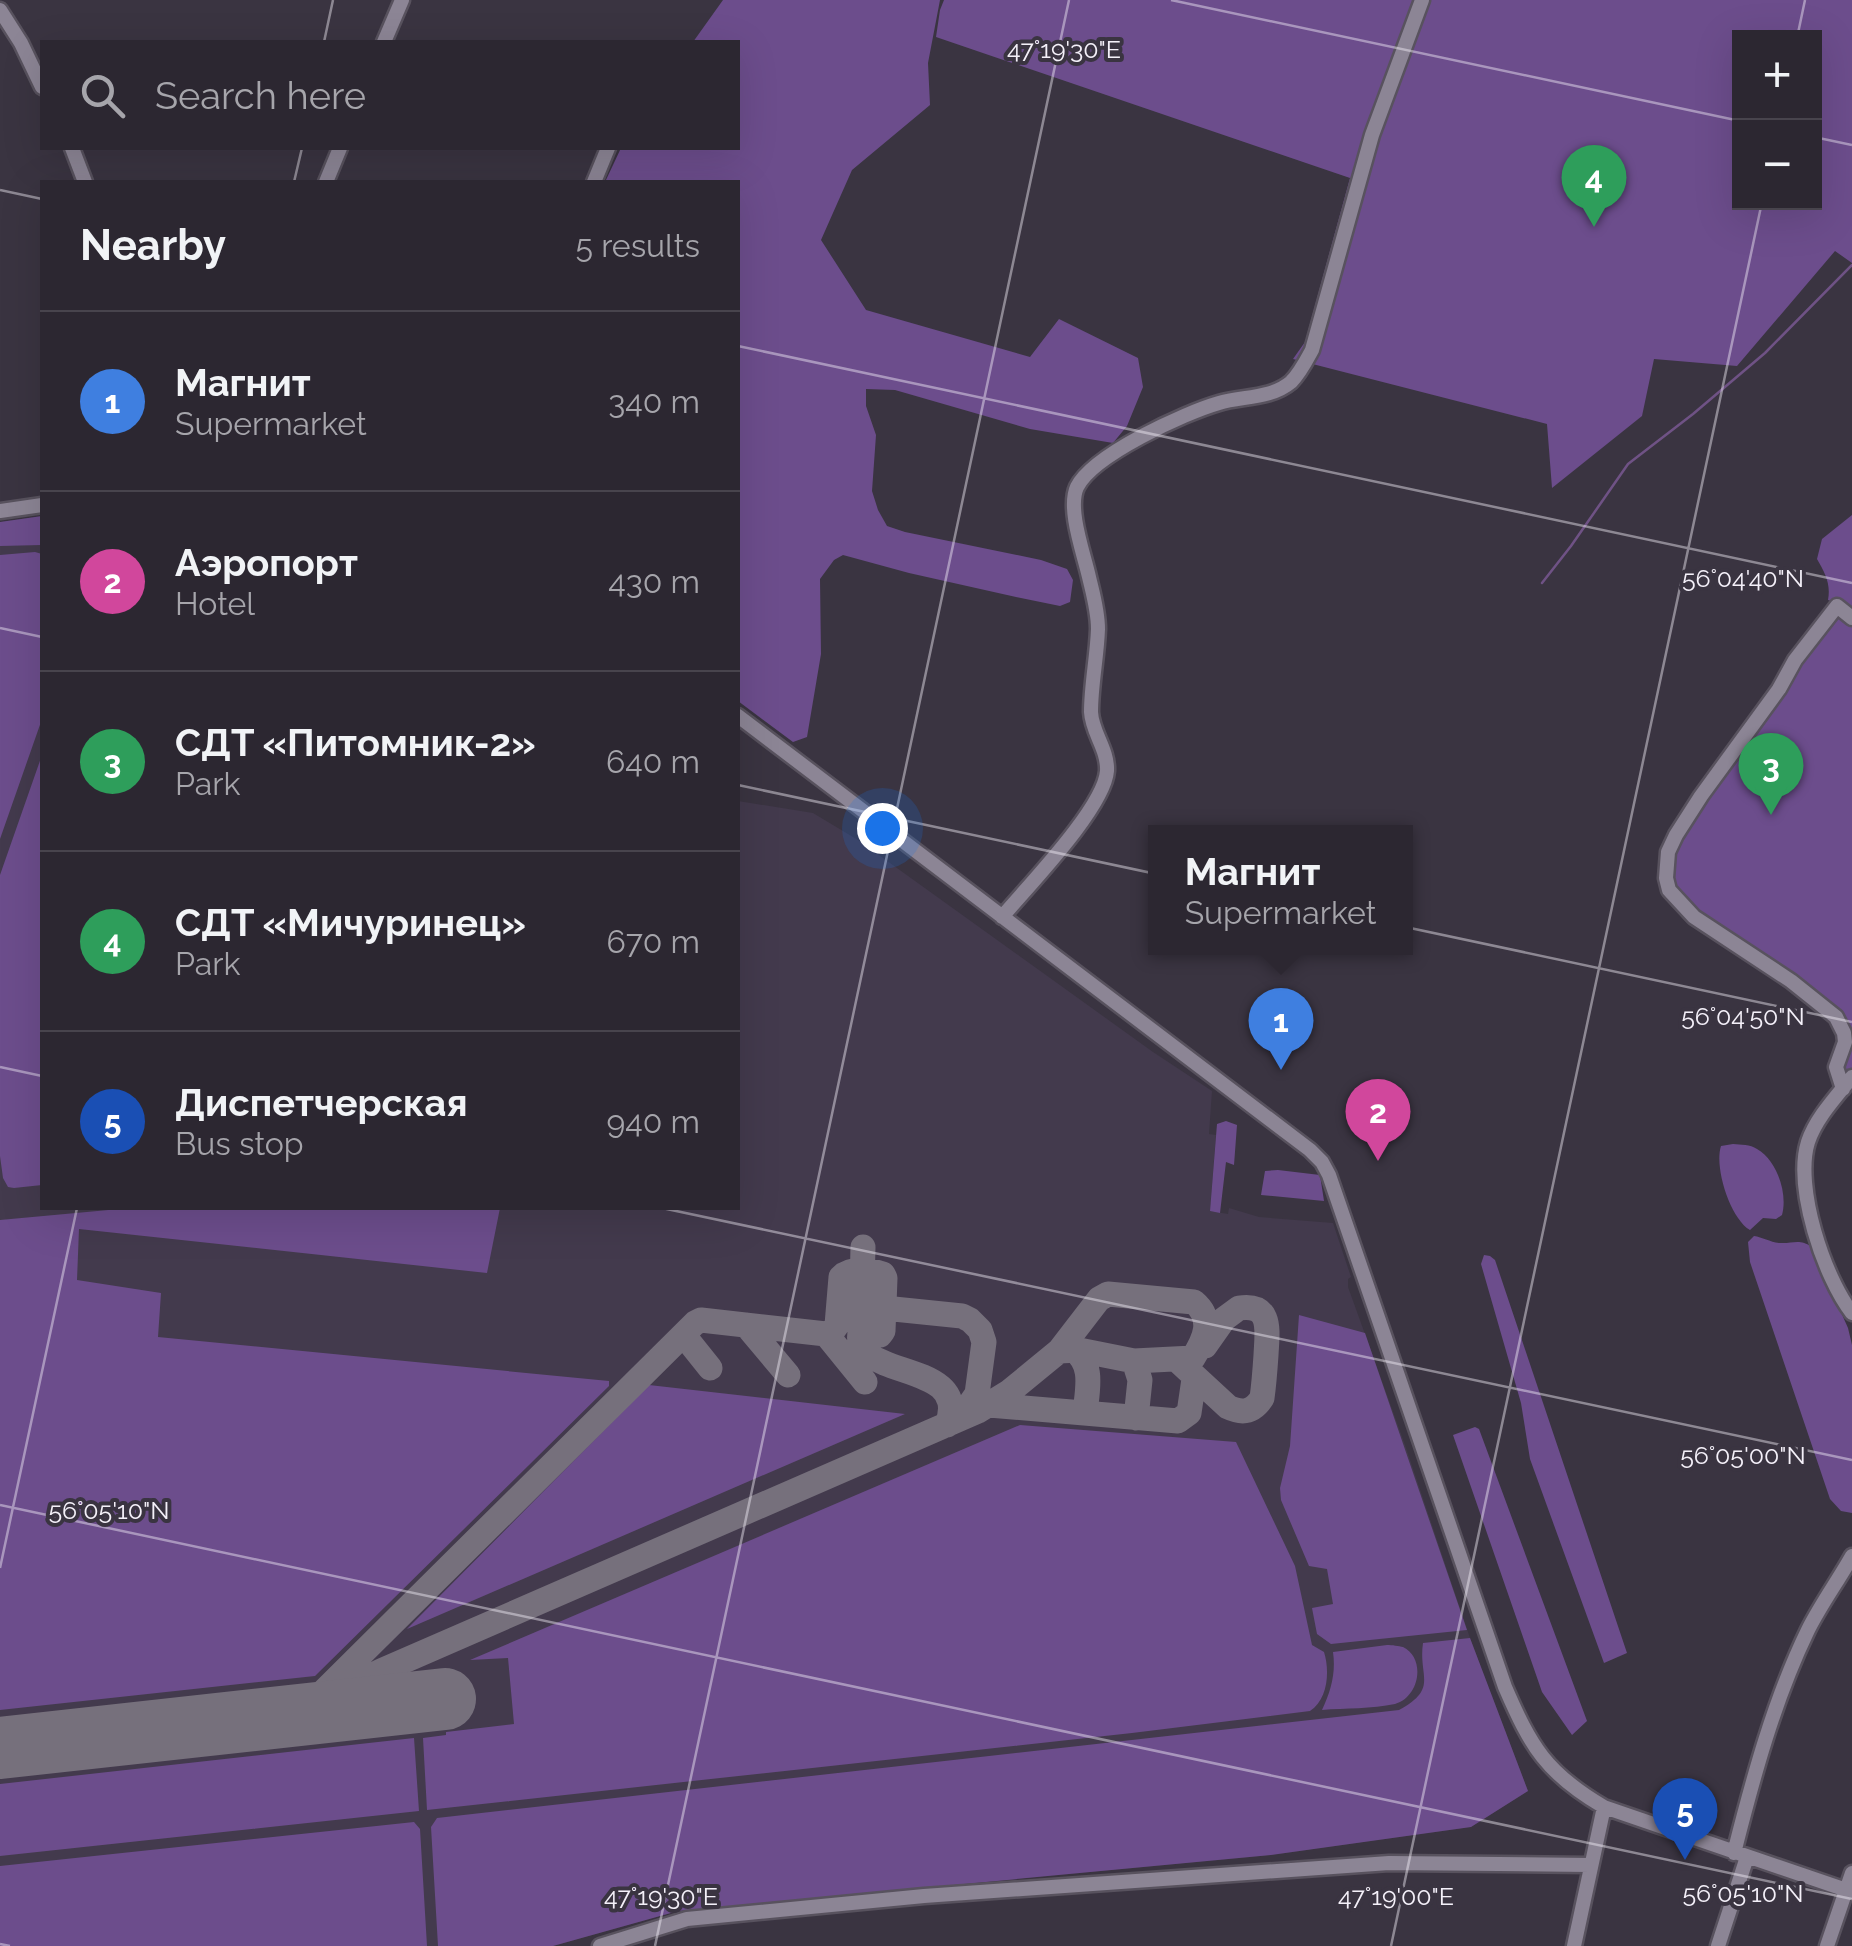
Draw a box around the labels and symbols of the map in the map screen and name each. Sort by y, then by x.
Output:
text: 47°19'30"E [1007,34,1121,64]
pin: 4 [1562,144,1626,227]
text: 56°04'40"N [1682,563,1804,593]
pin: 3 [1738,732,1804,815]
your location [857,803,908,854]
pin: 1 [1248,988,1314,1070]
text: 56°04'50"N [1681,1001,1805,1031]
pin: 2 [1346,1078,1410,1161]
text: 56°05'00"N [1680,1440,1806,1470]
text: 56°05'10"N [48,1495,170,1525]
pin: 5 [1652,1778,1718,1860]
text: 56°05'10"N [1682,1878,1804,1908]
text: 47°19'30"E [604,1881,718,1911]
text: 47°19'00"E [1338,1881,1454,1911]

